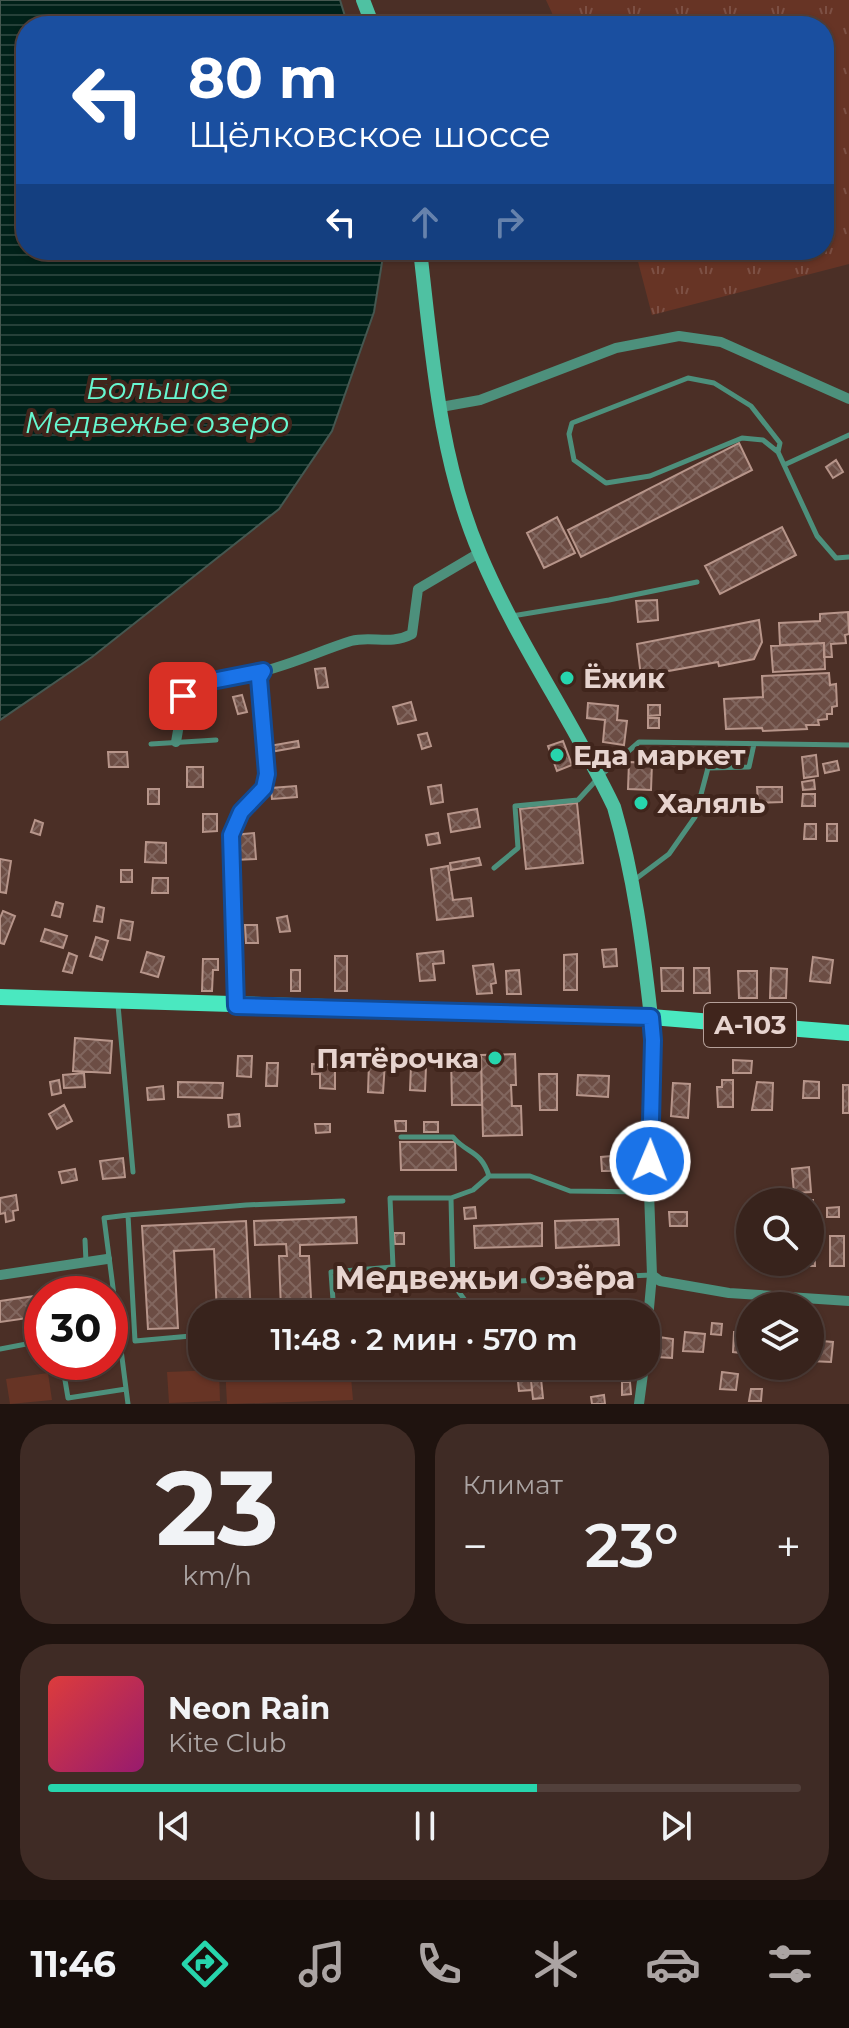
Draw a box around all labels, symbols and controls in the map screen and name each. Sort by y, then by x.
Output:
text: 80 m [188,44,338,112]
icon: left [56,48,160,152]
text: Щёлковское шоссе [188,112,551,156]
icon: left [319,200,363,244]
icon: ahead [403,200,447,244]
icon: right [487,200,531,244]
water label: Большое Медвежье озеро [24,370,290,441]
place label: Ёжик [583,661,665,695]
pin [149,662,217,730]
marker: Ёжик [558,669,576,687]
icon: arrive [161,674,205,718]
place label: Еда маркет [573,738,746,772]
marker: Еда маркет [548,746,566,764]
place label: Халяль [657,786,765,820]
marker: Халяль [632,794,650,812]
road number: А-103 [704,1003,796,1047]
place label: Пятёрочка [316,1041,479,1075]
marker: Пятёрочка [486,1049,504,1067]
position arrow [608,1119,692,1203]
map controls [736,1188,824,1380]
button: search [736,1188,824,1276]
district label: Медвежьи Озёра [335,1258,635,1297]
speed limit sign: 30 [24,1276,128,1380]
button: layers [736,1292,824,1380]
text: 11:48 · 2 мин · 570 m [270,1321,578,1358]
text: 23 [156,1444,279,1571]
text: Климат [463,1469,563,1501]
text: 23° [585,1509,679,1582]
text: − [463,1519,488,1573]
text: + [776,1519,801,1573]
text: km/h [183,1560,252,1592]
text: Neon Rain [168,1690,330,1727]
text: Kite Club [168,1727,286,1759]
icon: previous [152,1804,196,1848]
icon: pause [403,1804,447,1848]
icon: next [654,1804,698,1848]
icon: directions [177,1936,233,1992]
icon: music [294,1936,350,1992]
icon: phone [411,1936,467,1992]
icon: climate [528,1936,584,1992]
icon: car [645,1936,701,1992]
icon: filters [762,1936,818,1992]
text: 11:46 [31,1942,116,1986]

